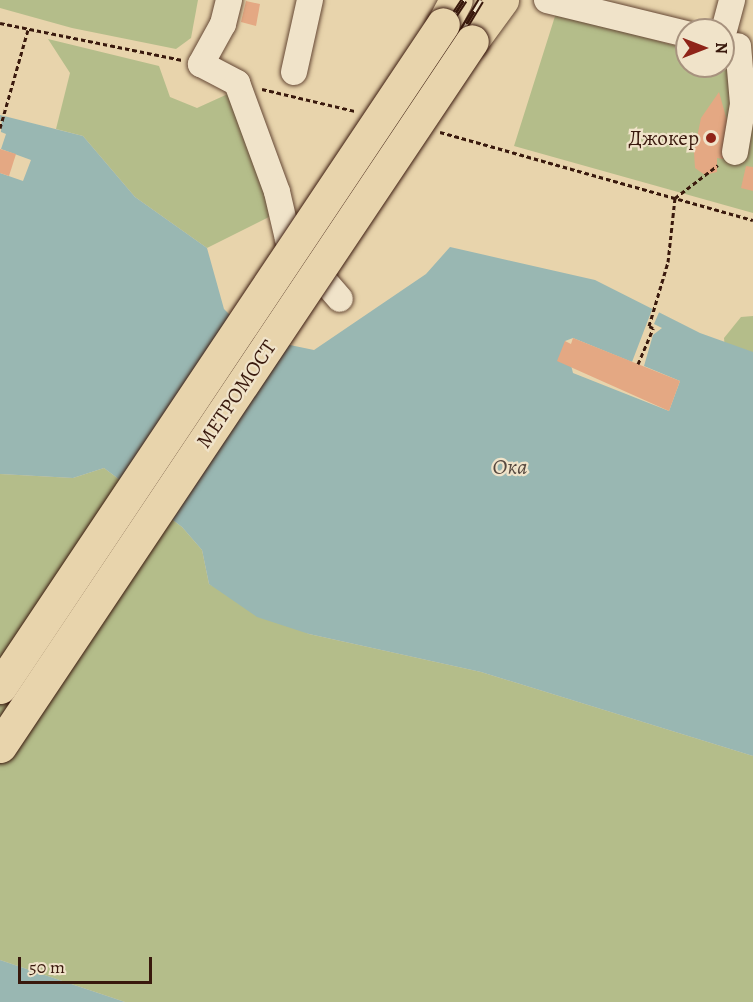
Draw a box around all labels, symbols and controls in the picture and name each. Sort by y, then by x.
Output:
north arrow [675,18,735,78]
text: N [710,42,732,54]
place label: Джокер [628,125,699,151]
marker: Джокер [704,131,718,145]
street label: МЕТРОМОСТ [191,335,281,453]
water label: Ока [493,455,527,481]
scale bar [21,945,154,983]
text: 50 m [29,955,65,979]

